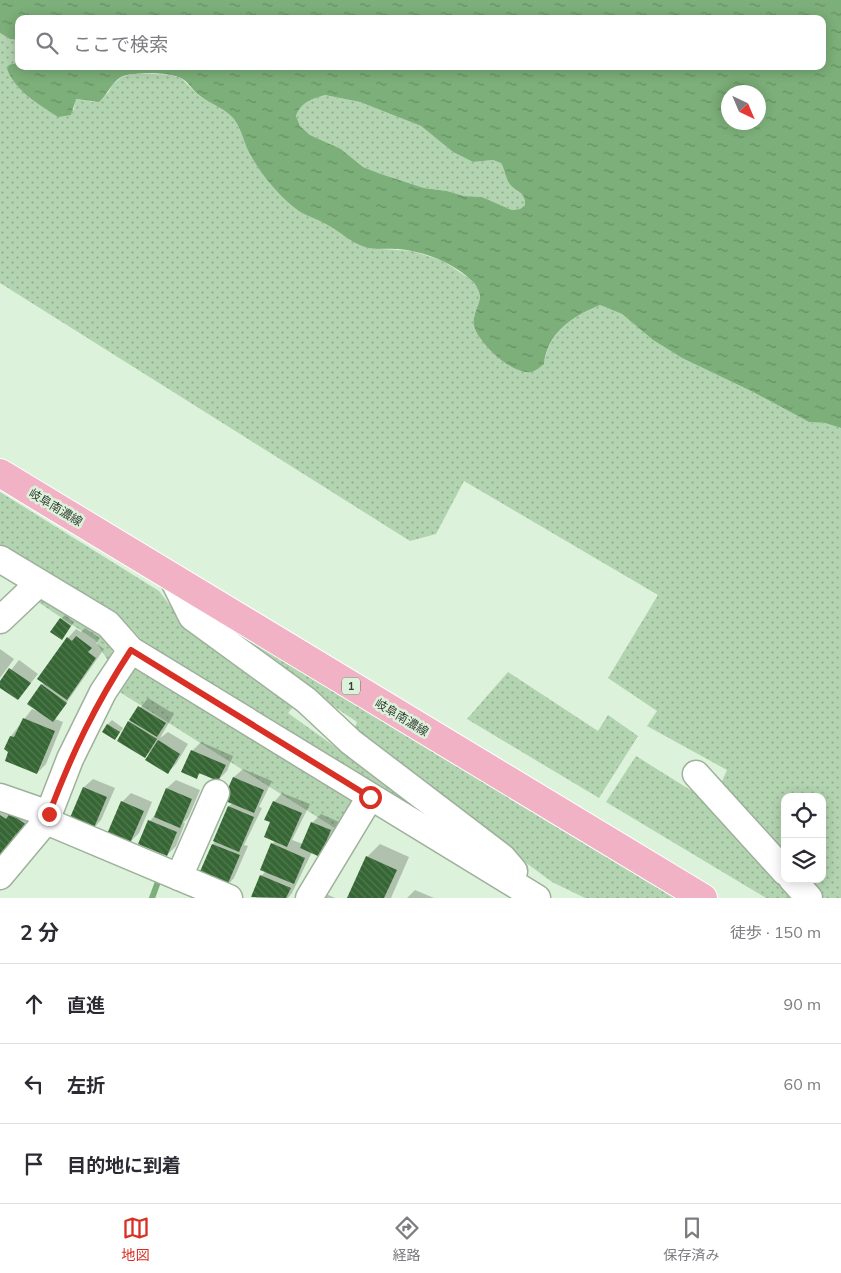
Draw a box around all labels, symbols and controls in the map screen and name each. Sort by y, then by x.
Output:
search box [15,15,826,70]
icon: search [33,29,61,57]
text: ここで検索 [73,32,168,56]
north arrow [721,85,766,130]
street label: 岐阜南濃線 [26,485,86,529]
road number: 1 [342,678,360,694]
street label: 岐阜南濃線 [372,695,432,739]
route start [359,786,382,809]
map controls [781,793,826,883]
button: locate [781,793,826,838]
route end [38,803,61,826]
button: layers [781,838,826,883]
text: 2 分 [20,919,59,945]
text: 徒歩 · 150 m [730,922,821,942]
icon: ahead [20,990,48,1018]
text: 直進 [67,993,105,1017]
text: 90 m [784,994,821,1014]
icon: left [20,1070,48,1098]
text: 左折 [67,1073,105,1097]
text: 60 m [784,1074,821,1094]
icon: arrive [20,1150,48,1178]
text: 目的地に到着 [67,1153,181,1177]
tab: 地図 [122,1214,150,1264]
tab: 経路 [393,1214,421,1264]
tab: 保存済み [664,1214,720,1264]

